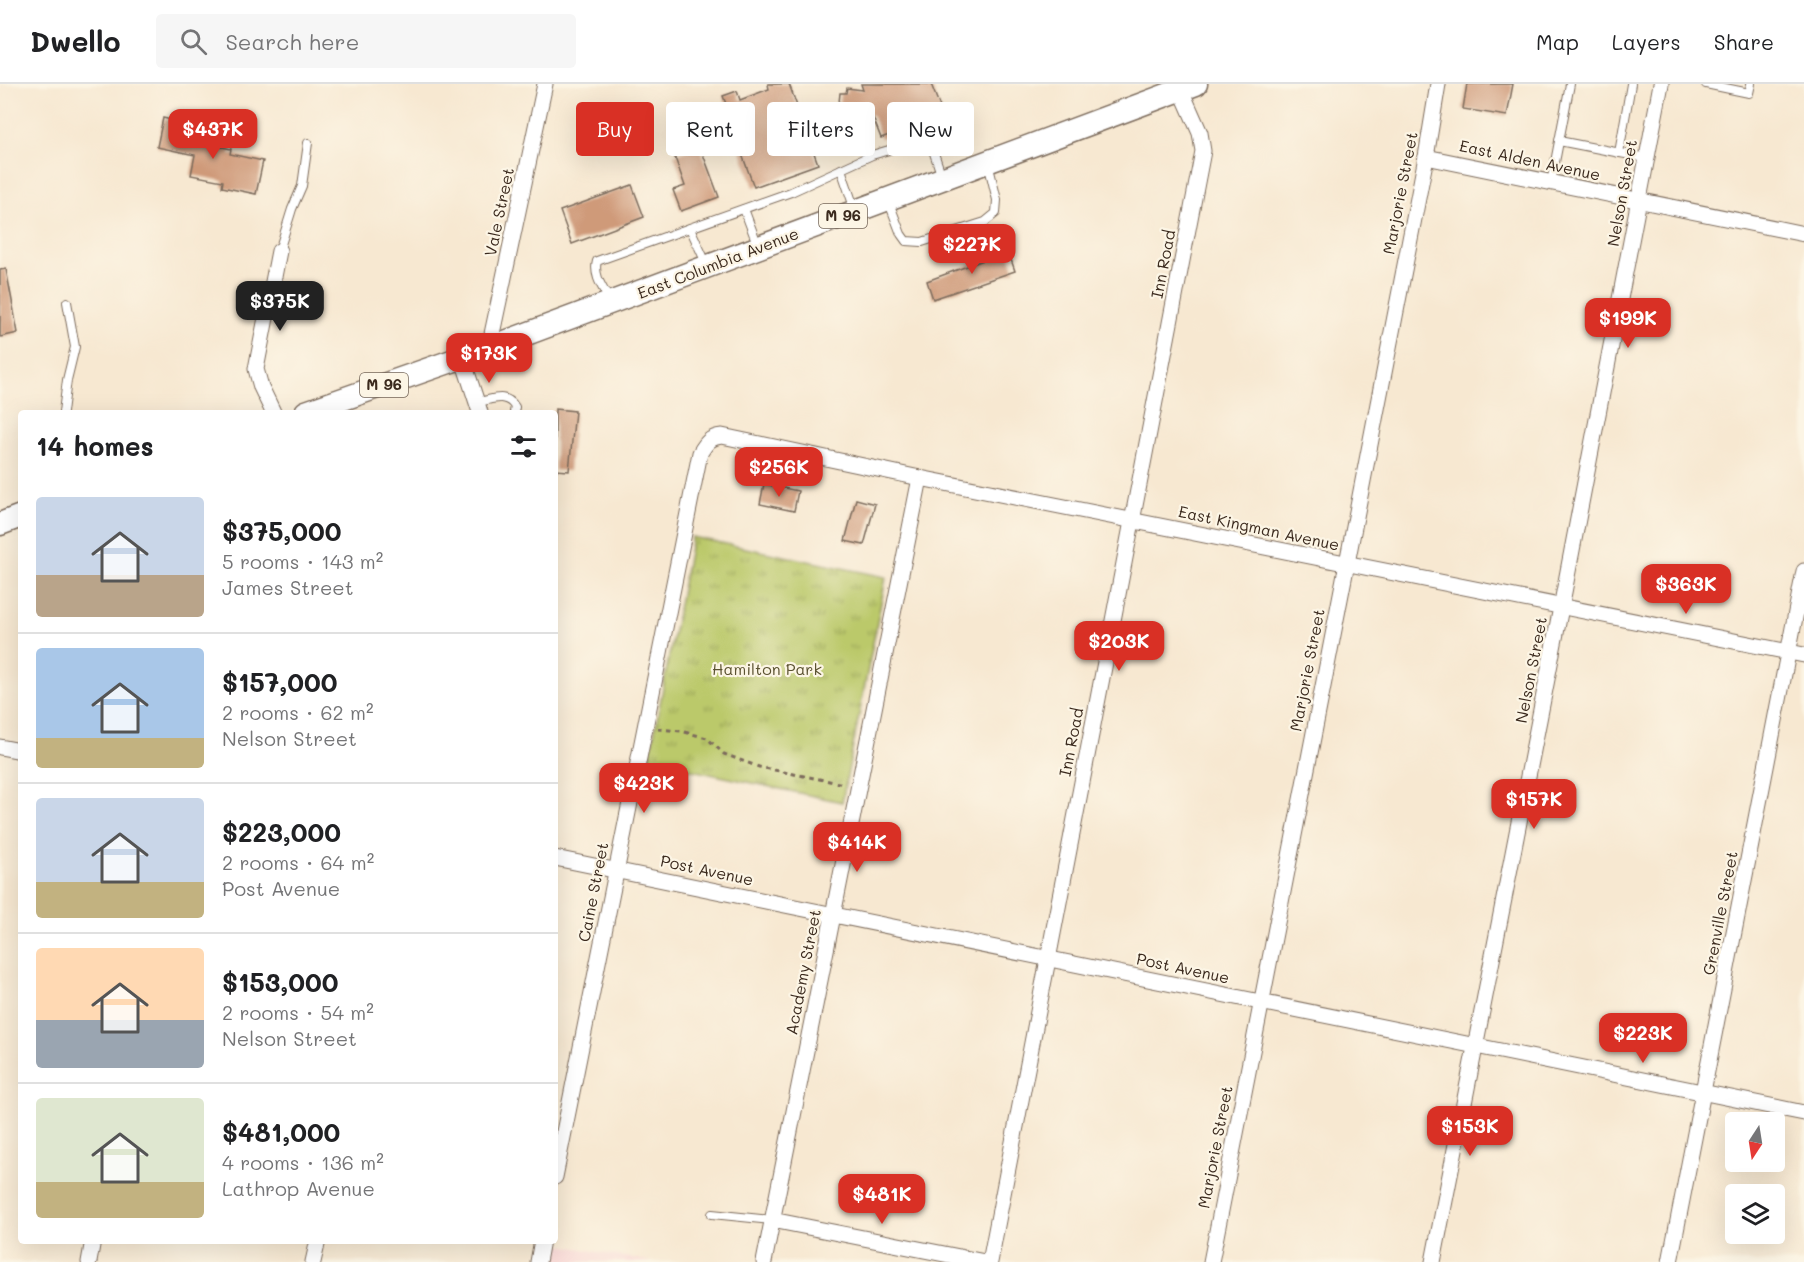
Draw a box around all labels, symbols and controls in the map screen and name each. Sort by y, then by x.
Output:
search box [156,14,576,68]
text: Dwello [30,23,120,59]
icon: search [177,25,210,58]
text: Search here [225,27,359,56]
text: Map [1536,28,1579,55]
text: Layers [1612,28,1681,55]
text: Share [1714,28,1774,55]
chip: Buy [576,102,654,156]
chip: Rent [666,102,755,156]
chip: Filters [767,102,875,156]
chip: New [887,102,974,156]
pin: $437K [171,109,255,160]
text: $437K [182,115,244,141]
street label: Marjorie Street [1377,130,1422,256]
street label: East Alden Avenue [1458,134,1602,185]
street label: Nelson Street [1602,138,1641,248]
street label: Vale Street [479,166,518,258]
road number: M 96 [819,204,867,228]
street label: East Columbia Avenue [634,222,801,303]
pin: $227K [930,224,1014,275]
street label: Inn Road [1146,228,1179,300]
text: $227K [942,230,1002,256]
pin: $375K [238,281,322,332]
text: $375K [250,287,310,313]
pin: $199K [1586,298,1670,349]
text: $199K [1599,304,1657,330]
pin: $173K [447,333,531,384]
text: $173K [460,339,518,365]
road number: M 96 [360,373,408,397]
text: 14 homes [36,429,154,463]
icon: filters [507,430,540,463]
pin: $256K [737,447,821,498]
text: $256K [749,453,809,479]
street label: East Kingman Avenue [1177,500,1341,555]
text: $375,000 [222,514,341,548]
icon: home [84,521,156,593]
text: 5 rooms · 143 m² [222,548,383,574]
pin: $363K [1644,564,1728,615]
text: $363K [1655,570,1717,596]
text: James Street [222,574,354,600]
street label: Marjorie Street [1284,607,1329,733]
street label: Nelson Street [1510,615,1551,725]
pin: $203K [1077,621,1161,672]
text: $203K [1088,627,1150,653]
park label: Hamilton Park [712,658,822,679]
text: $157,000 [222,665,337,699]
icon: home [84,672,156,744]
text: 2 rooms · 62 m² [222,699,374,725]
street label: Inn Road [1054,706,1087,778]
text: Nelson Street [222,725,357,751]
pin: $423K [602,763,686,814]
text: $423K [613,769,675,795]
pin: $157K [1492,779,1576,830]
text: $157K [1505,785,1563,811]
text: $223,000 [222,815,341,849]
icon: home [84,822,156,894]
pin: $414K [815,822,899,873]
text: $414K [827,828,887,854]
street label: Caine Street [573,840,612,944]
text: 2 rooms · 64 m² [222,849,374,875]
street label: Post Avenue [659,849,756,890]
street label: Grenville Street [1697,849,1742,977]
text: Post Avenue [222,875,340,901]
street label: Academy Street [780,907,825,1037]
street label: Post Avenue [1135,947,1232,988]
text: $153,000 [222,965,339,999]
icon: home [84,972,156,1044]
text: 2 rooms · 54 m² [222,999,374,1025]
pin: $223K [1601,1013,1685,1064]
text: $223K [1613,1019,1673,1045]
text: Nelson Street [222,1025,357,1051]
street label: Marjorie Street [1192,1084,1237,1210]
pin: $153K [1428,1106,1512,1157]
text: $153K [1441,1112,1499,1138]
north arrow [1725,1112,1785,1172]
map controls [1725,1112,1785,1244]
text: $481,000 [222,1115,340,1149]
icon: home [84,1122,156,1194]
text: 4 rooms · 136 m² [222,1149,384,1175]
pin: $481K [840,1174,924,1225]
text: Lathrop Avenue [222,1175,375,1201]
text: $481K [852,1180,912,1206]
button: layers [1725,1184,1785,1244]

